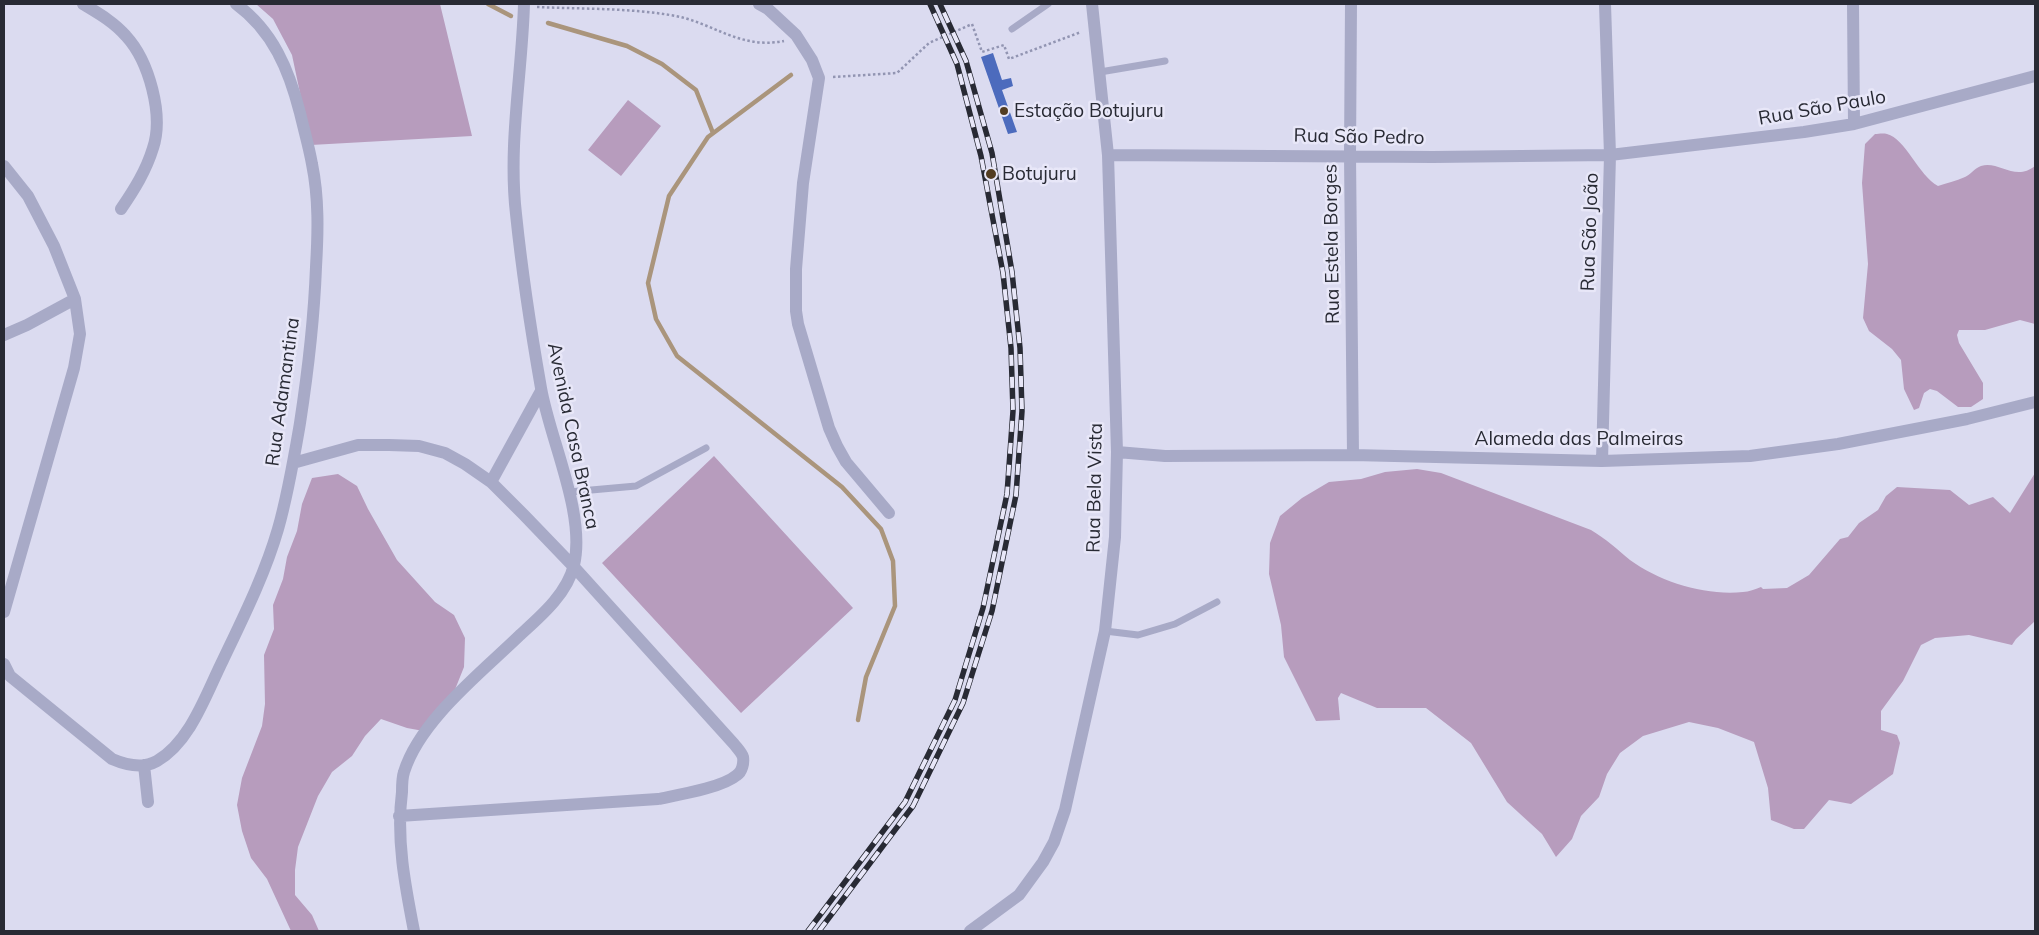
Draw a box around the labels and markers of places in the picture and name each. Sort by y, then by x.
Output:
place label: Estação Botujuru [1014,100,1164,122]
marker: Estação Botujuru [998,105,1010,117]
place label: Botujuru [1002,163,1077,185]
marker: Botujuru [984,167,998,181]

